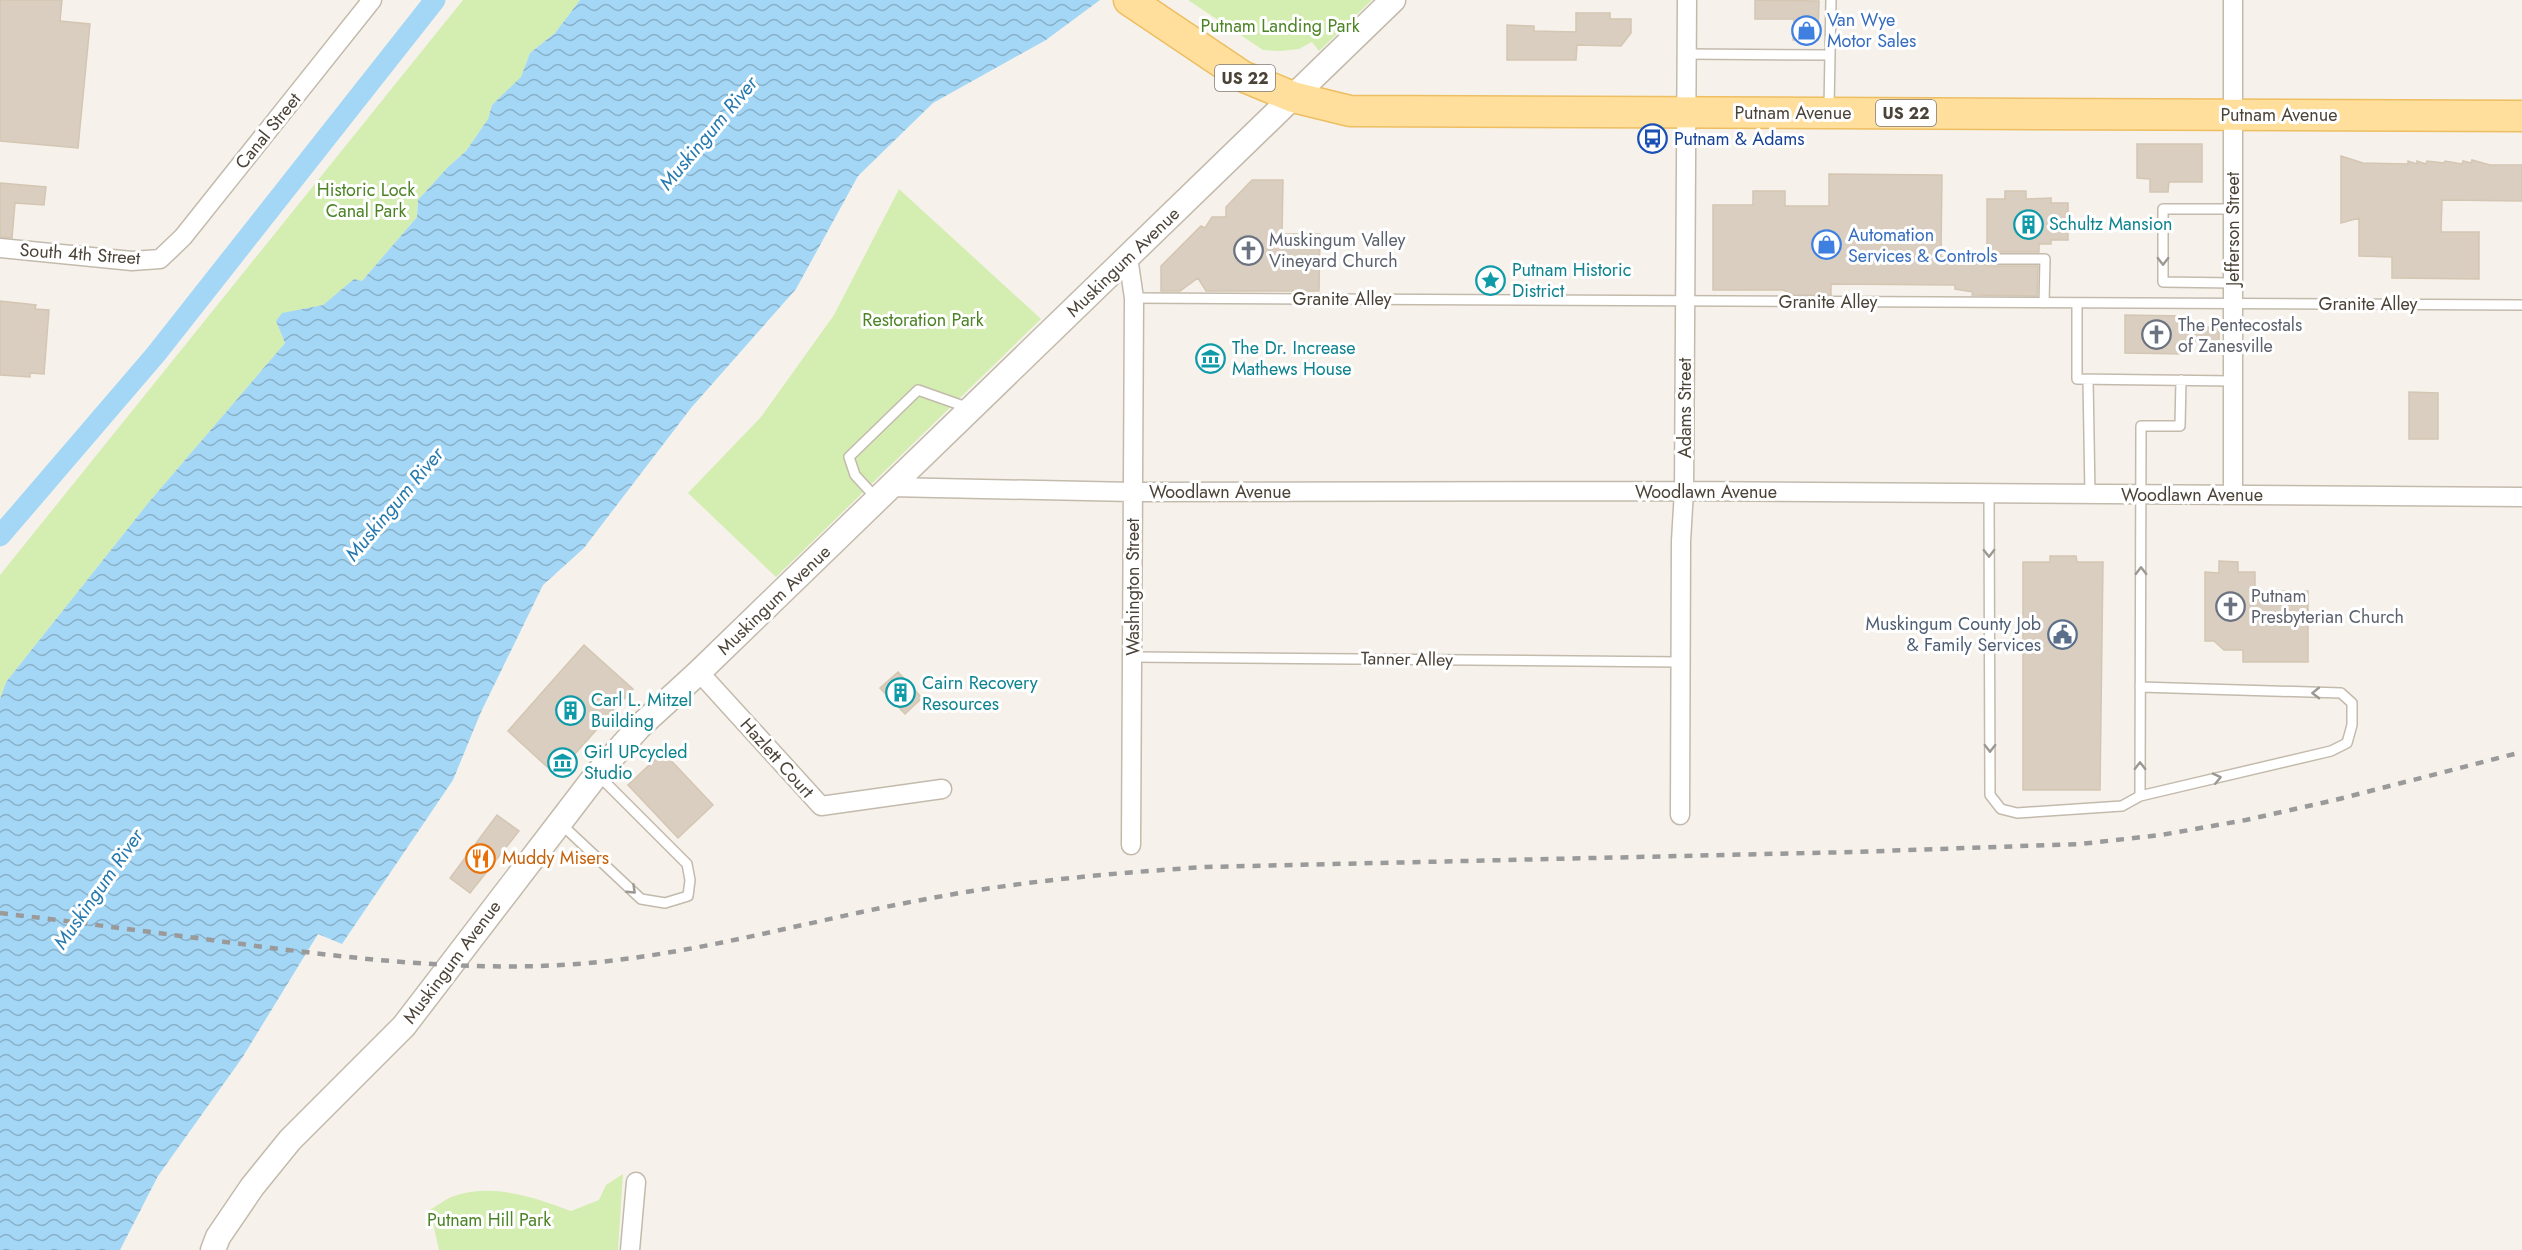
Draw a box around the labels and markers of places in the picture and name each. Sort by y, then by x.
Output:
place label: Van Wye Motor Sales [1827,7,1916,54]
shop icon: Van Wye Motor Sales [1790,14,1822,46]
bus stop icon: Putnam & Adams [1637,123,1669,155]
place label: Putnam & Adams [1674,126,1804,152]
building icon: Schultz Mansion [2012,208,2044,240]
place label: Schultz Mansion [2049,211,2172,237]
place label: Automation Services & Controls [1848,222,1998,269]
place label: Muskingum Valley Vineyard Church [1269,227,1406,274]
shop icon: Automation Services & Controls [1811,229,1843,261]
church icon: Muskingum Valley Vineyard Church [1232,234,1264,266]
place label: Putnam Historic District [1512,257,1631,304]
place icon: Putnam Historic District [1475,264,1507,296]
place label: The Pentecostals of Zanesville [2178,312,2302,359]
church icon: The Pentecostals of Zanesville [2141,319,2173,351]
place label: The Dr. Increase Mathews House [1232,335,1355,382]
museum icon: The Dr. Increase Mathews House [1195,342,1227,374]
place label: Putnam Presbyterian Church [2251,583,2404,630]
church icon: Putnam Presbyterian Church [2214,590,2246,622]
place label: Muskingum County Job & Family Services [1865,611,2041,658]
public building icon: Muskingum County Job & Family Services [2046,618,2078,650]
place label: Cairn Recovery Resources [922,670,1038,717]
building icon: Cairn Recovery Resources [885,677,917,709]
place label: Carl L. Mitzel Building [591,687,692,734]
building icon: Carl L. Mitzel Building [554,694,586,726]
place label: Girl UPcycled Studio [584,739,687,786]
museum icon: Girl UPcycled Studio [547,746,579,778]
restaurant icon: Muddy Misers [465,842,497,874]
place label: Muddy Misers [502,845,609,871]

